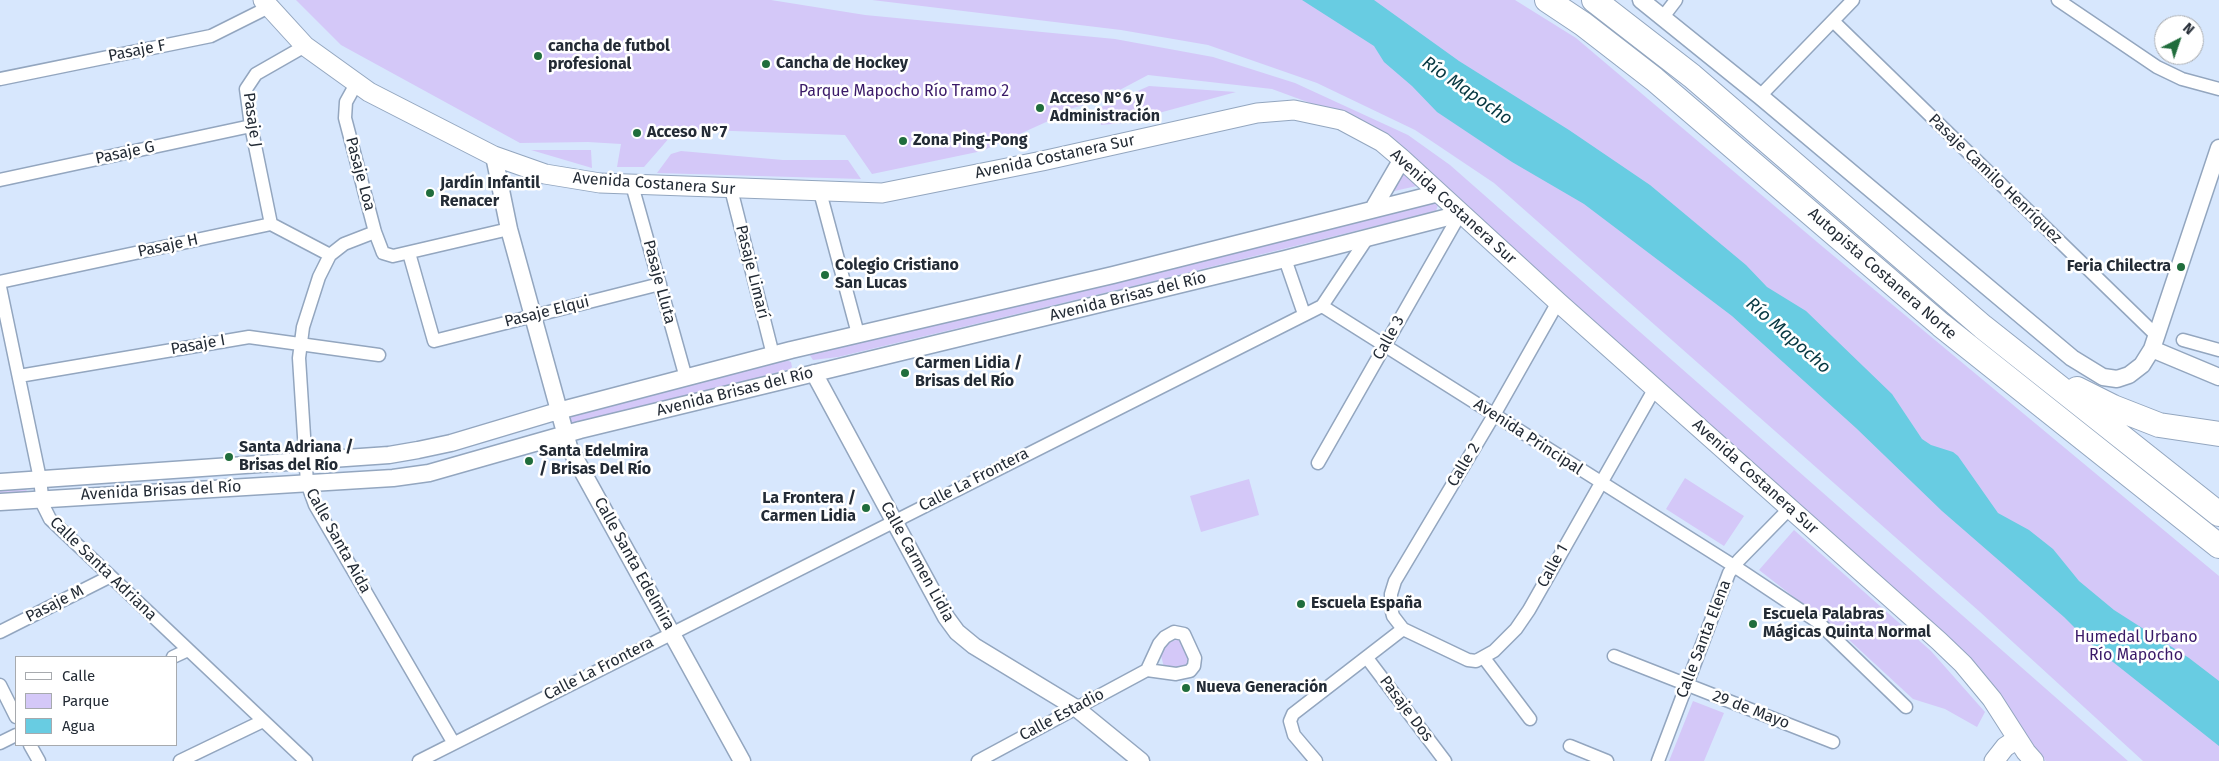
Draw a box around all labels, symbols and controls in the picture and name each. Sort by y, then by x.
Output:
north arrow [2154,15,2204,65]
text: N [2179,20,2198,39]
street label: Pasaje F [107,36,167,66]
place label: cancha de futbol profesional [548,37,670,75]
marker: cancha de futbol profesional [532,50,544,62]
water label: Río Mapocho [1418,52,1516,130]
place label: Cancha de Hockey [776,54,908,74]
marker: Cancha de Hockey [760,58,772,70]
park label: Parque Mapocho Río Tramo 2 [799,82,1009,102]
place label: Acceso N°6 y Administración [1050,89,1160,127]
street label: Pasaje J [239,91,265,149]
marker: Acceso N°6 y Administración [1034,102,1046,114]
street label: Pasaje Camilo Henríquez [1924,110,2066,248]
place label: Acceso N°7 [647,123,727,143]
marker: Acceso N°7 [631,127,643,139]
place label: Zona Ping-Pong [913,131,1028,151]
street label: Avenida Costanera Sur [973,131,1137,183]
street label: Pasaje Loa [341,135,379,213]
marker: Zona Ping-Pong [897,135,909,147]
street label: Pasaje G [93,137,157,169]
street label: Avenida Costanera Sur [1386,145,1520,269]
street label: Avenida Costanera Sur [572,169,736,199]
place label: Jardín Infantil Renacer [440,174,540,212]
marker: Jardín Infantil Renacer [424,187,436,199]
street label: Autopista Costanera Norte [1804,204,1960,344]
street label: Pasaje Limarí [731,223,773,321]
street label: Pasaje H [136,230,200,262]
street label: Pasaje Lluta [639,238,679,326]
place label: Colegio Cristiano San Lucas [835,256,959,294]
place label: Feria Chilectra [2067,257,2171,277]
marker: Feria Chilectra [2175,261,2187,273]
street label: Avenida Brisas del Río [1048,268,1208,326]
marker: Colegio Cristiano San Lucas [819,269,831,281]
street label: Pasaje Elqui [503,292,591,332]
water label: Río Mapocho [1741,293,1835,379]
street label: Calle 3 [1369,313,1409,363]
street label: Pasaje I [169,331,227,359]
place label: Carmen Lidia / Brisas del Río [915,354,1022,392]
street label: Avenida Brisas del Río [655,363,815,421]
marker: Carmen Lidia / Brisas del Río [899,367,911,379]
street label: Avenida Principal [1470,395,1586,479]
street label: Avenida Costanera Sur [1688,415,1822,539]
place label: Santa Adriana / Brisas del Río [239,438,354,476]
street label: Calle 2 [1444,440,1484,490]
place label: Santa Edelmira / Brisas Del Río [539,442,651,480]
street label: Calle La Frontera [916,444,1032,516]
marker: Santa Adriana / Brisas del Río [223,451,235,463]
marker: Santa Edelmira / Brisas Del Río [523,455,535,467]
street label: Avenida Brisas del Río [80,477,242,505]
street label: Calle Santa Aida [301,485,375,597]
place label: La Frontera / Carmen Lidia [761,489,856,527]
street label: Calle Santa Edelmira [590,494,678,634]
street label: Calle Carmen Lidia [876,498,958,626]
marker: La Frontera / Carmen Lidia [860,502,872,514]
street label: Calle Santa Adriana [46,513,160,625]
street label: Calle 1 [1533,541,1573,591]
street label: Calle Santa Elena [1673,577,1735,701]
street label: Pasaje M [23,581,87,627]
place label: Escuela España [1311,594,1422,614]
marker: Escuela España [1295,598,1307,610]
place label: Escuela Palabras Mágicas Quinta Normal [1763,605,1931,643]
marker: Escuela Palabras Mágicas Quinta Normal [1747,618,1759,630]
park label: Humedal Urbano Río Mapocho [2074,628,2198,666]
street label: Calle La Frontera [541,633,657,705]
legend [15,656,178,746]
text: Calle [62,667,95,685]
street label: Pasaje Dos [1375,672,1437,746]
place label: Nueva Generación [1196,678,1327,698]
marker: Nueva Generación [1180,682,1192,694]
street label: Calle Estadio [1016,685,1108,745]
street label: 29 de Mayo [1710,687,1792,733]
text: Parque [62,692,109,710]
text: Agua [62,717,95,735]

